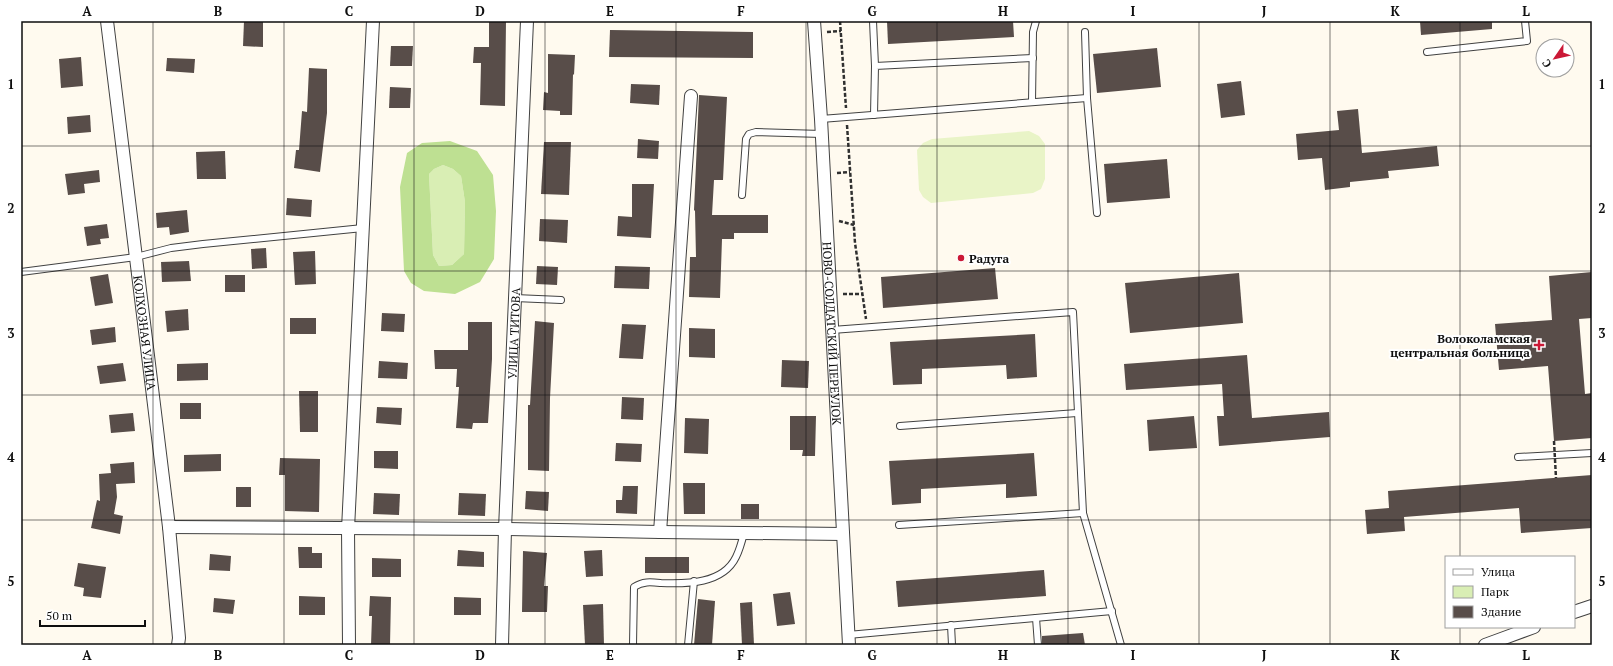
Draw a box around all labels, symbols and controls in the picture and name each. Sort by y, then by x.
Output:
text: A [82,2,92,20]
text: B [214,2,222,20]
text: C [345,2,353,20]
text: D [475,2,485,20]
text: E [606,2,614,20]
text: F [737,2,745,20]
text: G [867,2,877,20]
text: H [998,2,1008,20]
text: I [1131,2,1136,20]
text: J [1262,2,1267,20]
text: K [1390,2,1400,20]
text: L [1522,2,1530,20]
north arrow [1535,38,1575,78]
text: С [1539,57,1555,70]
text: 1 [7,75,15,93]
text: 1 [1598,75,1606,93]
text: 2 [7,199,15,217]
text: 2 [1598,199,1606,217]
street label: НОВО-СОЛДАТСКИЙ ПЕРЕУЛОК [820,241,845,426]
place label: Радуга [969,251,1009,266]
marker: Радуга [956,253,966,263]
street label: КОЛХОЗНАЯ УЛИЦА [131,274,160,392]
street label: УЛИЦА ТИТОВА [504,286,523,379]
text: 3 [7,324,15,342]
text: 3 [1598,324,1606,342]
place label: Волоколамская центральная больница [1390,331,1530,360]
marker: Волоколамская центральная больница [1533,339,1545,351]
text: 4 [7,448,15,466]
text: 4 [1598,448,1606,466]
legend [1445,556,1575,628]
text: Улица [1481,564,1515,579]
text: 5 [7,572,15,590]
text: 5 [1598,572,1606,590]
text: Парк [1481,584,1509,599]
scale bar [40,602,145,628]
text: Здание [1481,604,1521,619]
text: 50 m [46,608,73,623]
text: A [82,646,92,664]
text: B [214,646,222,664]
text: C [345,646,353,664]
text: D [475,646,485,664]
text: E [606,646,614,664]
text: F [737,646,745,664]
text: G [867,646,877,664]
text: H [998,646,1008,664]
text: I [1131,646,1136,664]
text: J [1262,646,1267,664]
text: K [1390,646,1400,664]
text: L [1522,646,1530,664]

